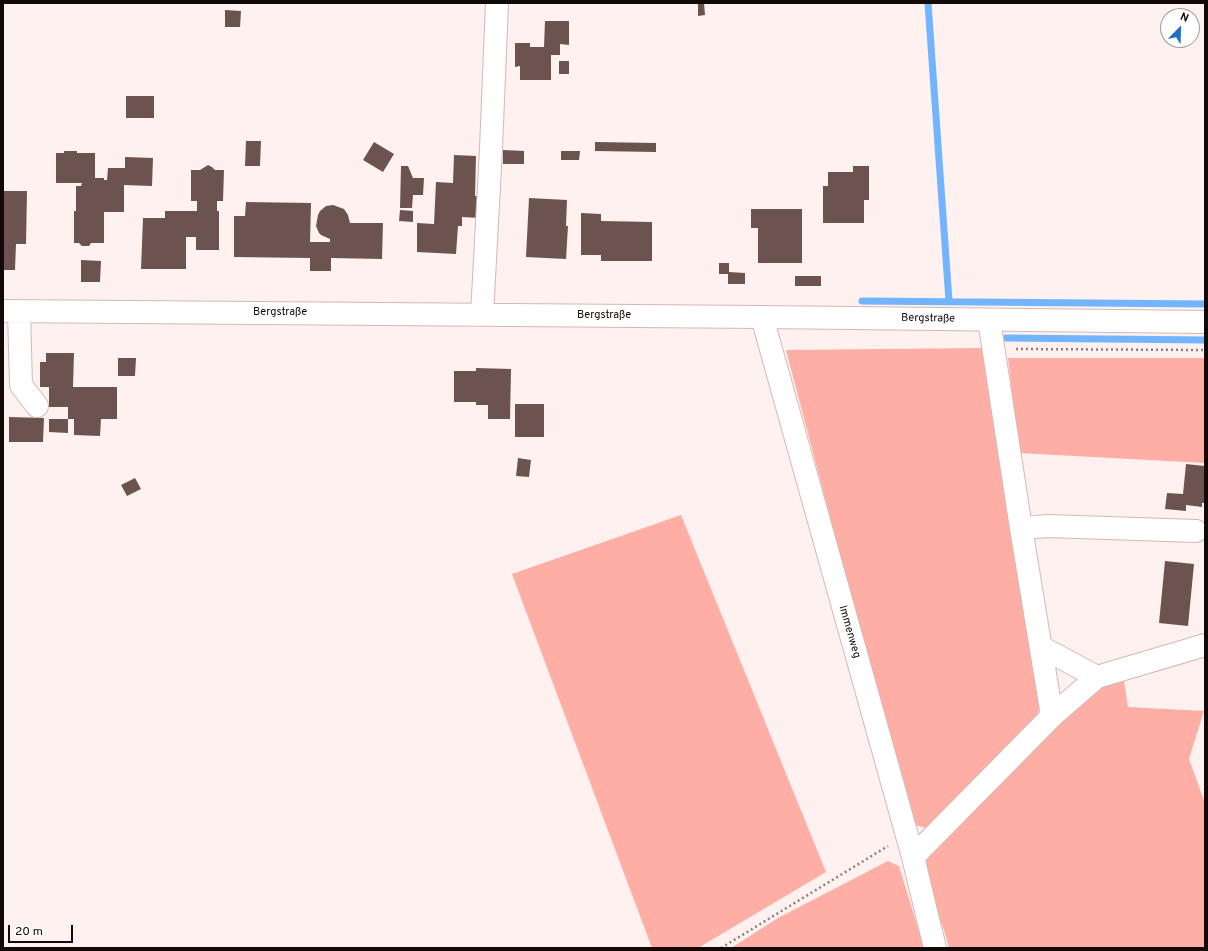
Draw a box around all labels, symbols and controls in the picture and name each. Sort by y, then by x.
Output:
north arrow [1160,8,1200,48]
text: N [1178,10,1191,26]
street label: Bergstraße [253,306,307,320]
street label: Bergstraße [577,309,631,323]
street label: Bergstraße [901,312,955,326]
street label: Immenweg [835,604,863,660]
scale bar [10,917,75,943]
text: 20 m [15,924,43,940]

